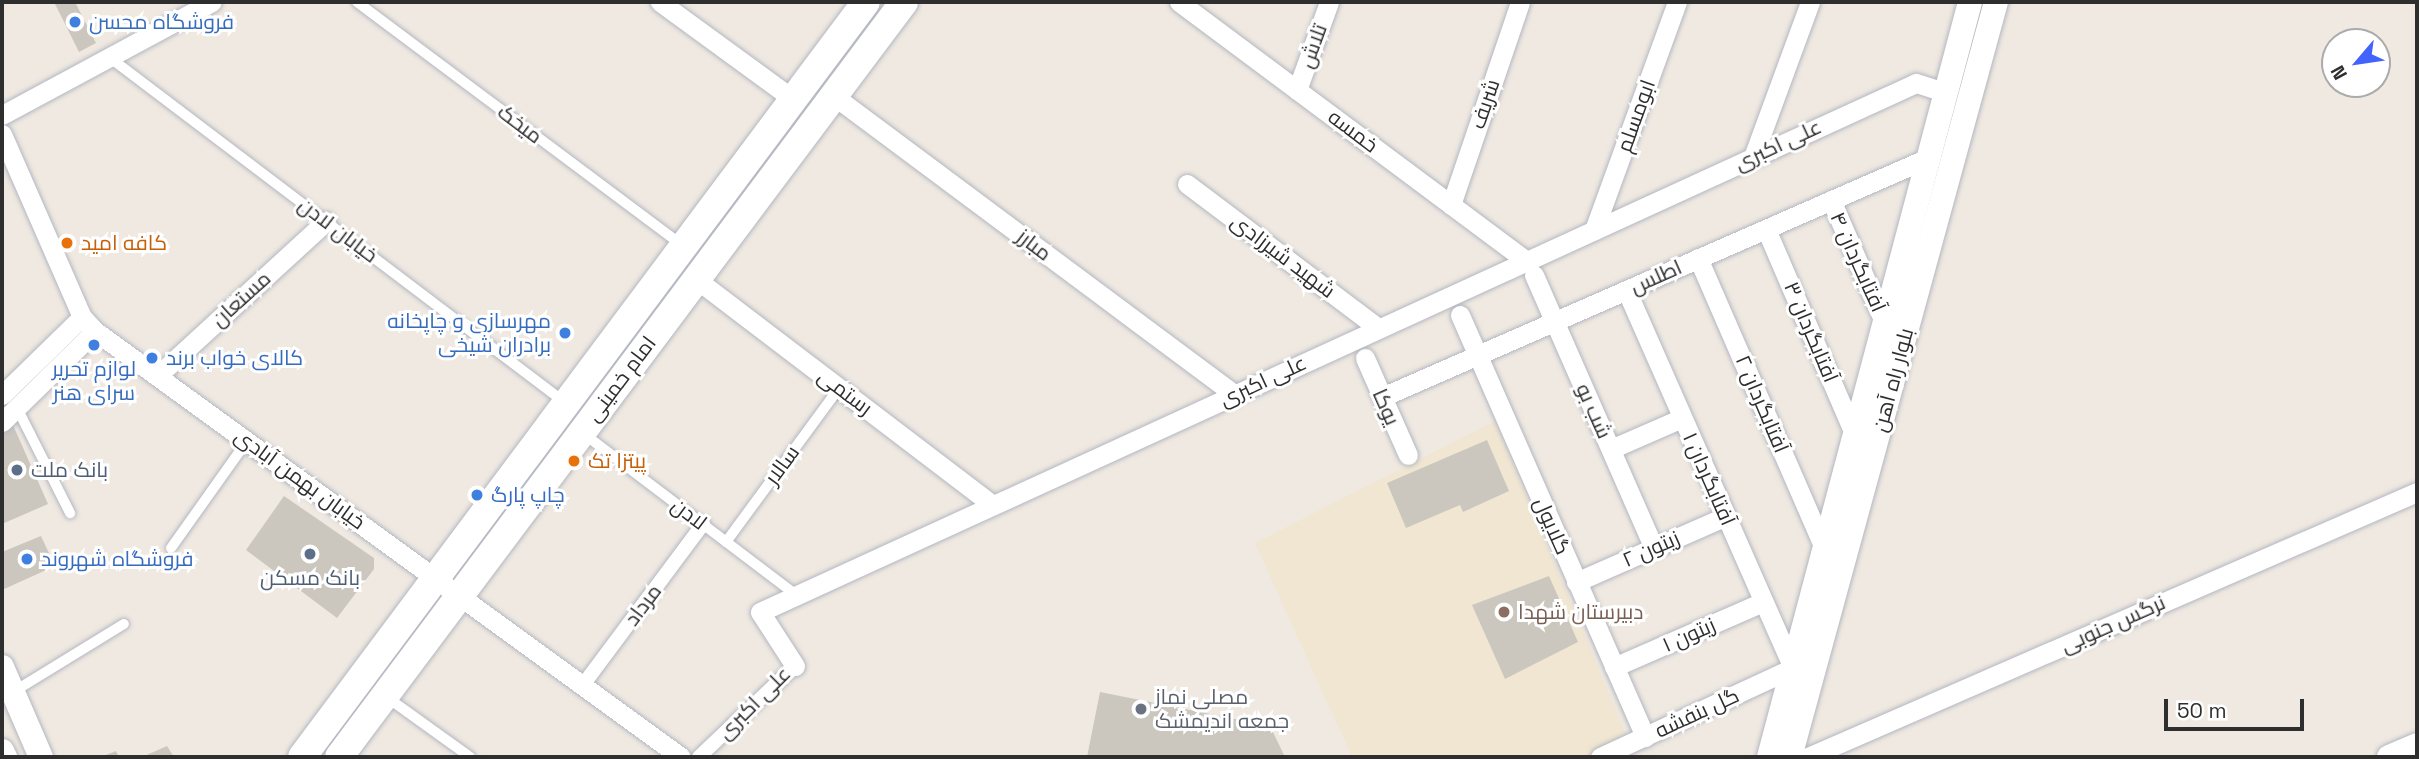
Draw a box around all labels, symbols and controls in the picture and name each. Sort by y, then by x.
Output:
place label: فروشگاه محسن [89,9,234,35]
marker: فروشگاه محسن [67,14,83,30]
street label: تلاش [1293,20,1333,72]
north arrow [2321,28,2391,98]
text: N [2325,61,2353,84]
street label: شریف [1465,76,1505,132]
street label: ابومسلم [1611,76,1661,156]
street label: میخک [493,99,547,149]
street label: خمسه [1323,104,1383,158]
street label: علی اکبری [1731,114,1825,176]
street label: خیابان لادن [293,192,383,268]
street label: آفتابگردان ۴ [1825,208,1891,316]
street label: شهید شیرزادی [1226,209,1340,303]
street label: مبارز [1012,224,1056,266]
place label: کافه امید [81,230,167,256]
marker: کافه امید [59,235,75,251]
street label: اطلس [1626,255,1686,299]
street label: مستعان [206,266,276,332]
street label: آفتابگردان ۳ [1779,278,1843,386]
place label: مهرسازی و چاپخانه برادران شیخی [387,308,551,358]
marker: مهرسازی و چاپخانه برادران شیخی [557,325,573,341]
street label: بلوار راه آهن [1867,325,1919,435]
street label: امام خمینی [581,331,661,427]
marker: لوازم تحریر سرای هنر [86,337,102,353]
place label: کالای خواب برند [166,345,303,371]
marker: کالای خواب برند [144,350,160,366]
street label: علی اکبری [1216,350,1310,412]
street label: آفتابگردان ۲ [1730,351,1794,457]
place label: لوازم تحریر سرای هنر [52,356,136,406]
street label: رستمی [813,363,877,421]
street label: شب بو [1571,380,1617,442]
street label: یوکا [1367,385,1405,429]
street label: خیابان بهمن آبادی [230,423,370,535]
street label: آفتابگردان ۱ [1677,429,1741,529]
street label: سالار [759,440,805,490]
place label: پیتزا تک [588,448,646,474]
marker: پیتزا تک [566,453,582,469]
place label: بانک ملت [31,457,108,483]
marker: بانک ملت [9,462,25,478]
place label: چاپ پارگ [491,482,565,508]
marker: چاپ پارگ [469,487,485,503]
street label: لادن [666,493,712,535]
street label: گلایول [1528,493,1576,559]
street label: زیتون ۲ [1619,525,1683,573]
place label: فروشگاه شهروند [41,546,193,572]
marker: بانک مسکن [302,546,318,562]
marker: فروشگاه شهروند [19,551,35,567]
place label: بانک مسکن [260,565,360,591]
street label: مرداد [619,579,667,631]
street label: نرگس جنوبی [2057,590,2169,658]
place label: دبیرستان شهدا [1518,599,1643,625]
marker: دبیرستان شهدا [1496,604,1512,620]
street label: زیتون ۱ [1659,612,1719,658]
street label: علی اکبری [712,661,796,745]
street label: گل بنفشه [1651,683,1743,743]
place label: مصلی نماز جمعه اندیمشک [1155,684,1289,734]
scale bar [2167,686,2307,730]
text: 50 m [2177,697,2227,724]
marker: مصلی نماز جمعه اندیمشک [1133,701,1149,717]

